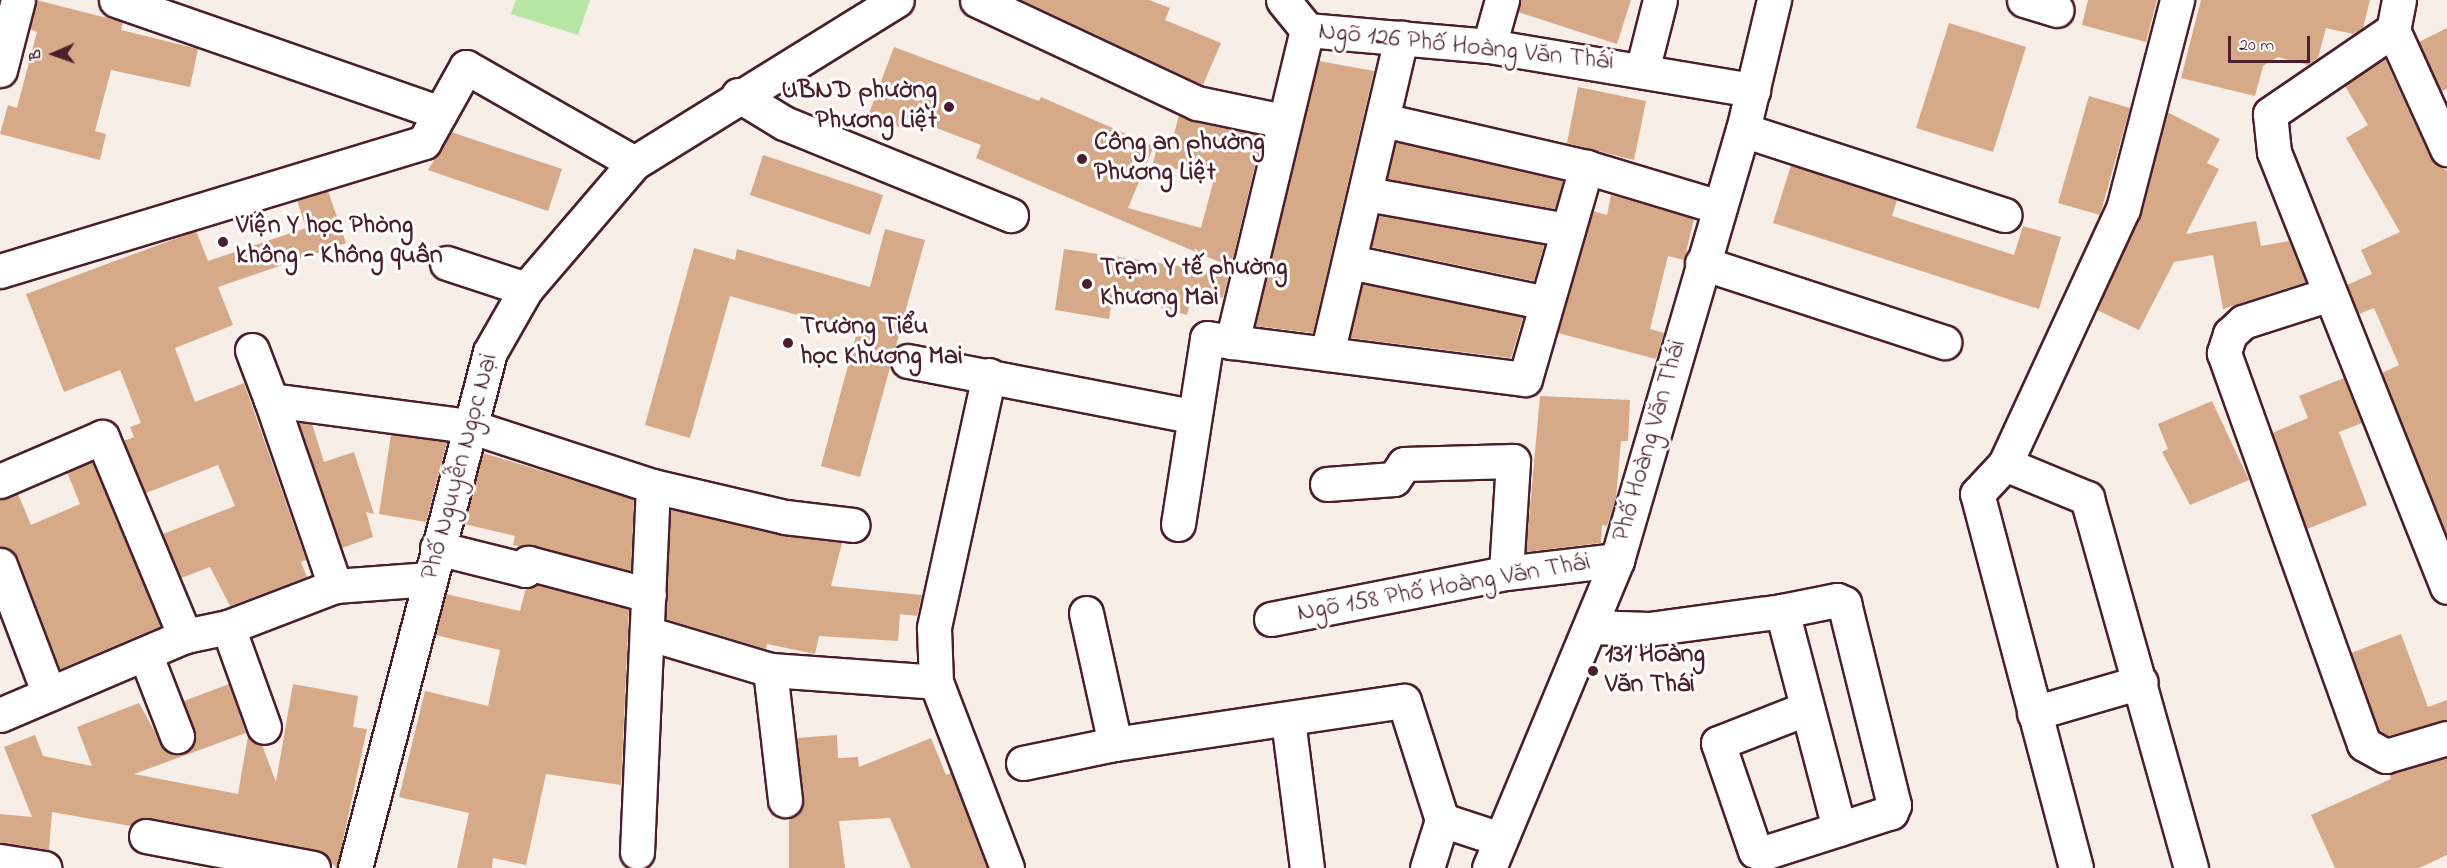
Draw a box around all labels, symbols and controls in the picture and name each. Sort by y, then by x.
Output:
street label: Ngõ 126 Phố Hoàng Văn Thái [1317,17,1615,79]
north arrow [24,24,84,84]
scale bar [2231,24,2314,62]
text: 20 m [2239,33,2274,59]
text: B [24,49,48,60]
place label: UBND phường Phương Liệt [781,76,937,138]
marker: UBND phường Phương Liệt [942,100,956,114]
place label: Công an phường Phương Liệt [1094,128,1265,190]
marker: Công an phường Phương Liệt [1075,152,1089,166]
place label: Viện Y học Phòng không - Không quân [236,211,442,272]
marker: Viện Y học Phòng không - Không quân [214,233,232,251]
place label: Trạm Y tế phường Khương Mai [1100,253,1288,314]
marker: Trạm Y tế phường Khương Mai [1078,275,1096,293]
place label: Trường Tiểu học Khương Mai [800,312,963,374]
marker: Trường Tiểu học Khương Mai [781,336,795,350]
street label: Phố Hoàng Văn Thái [1607,337,1695,545]
street label: Phố Nguyễn Ngọc Nại [416,350,506,584]
street label: Ngõ 158 Phố Hoàng Văn Thái [1295,548,1593,630]
place label: 131 Hoàng Văn Thái [1605,640,1705,702]
marker: 131 Hoàng Văn Thái [1586,664,1600,678]

